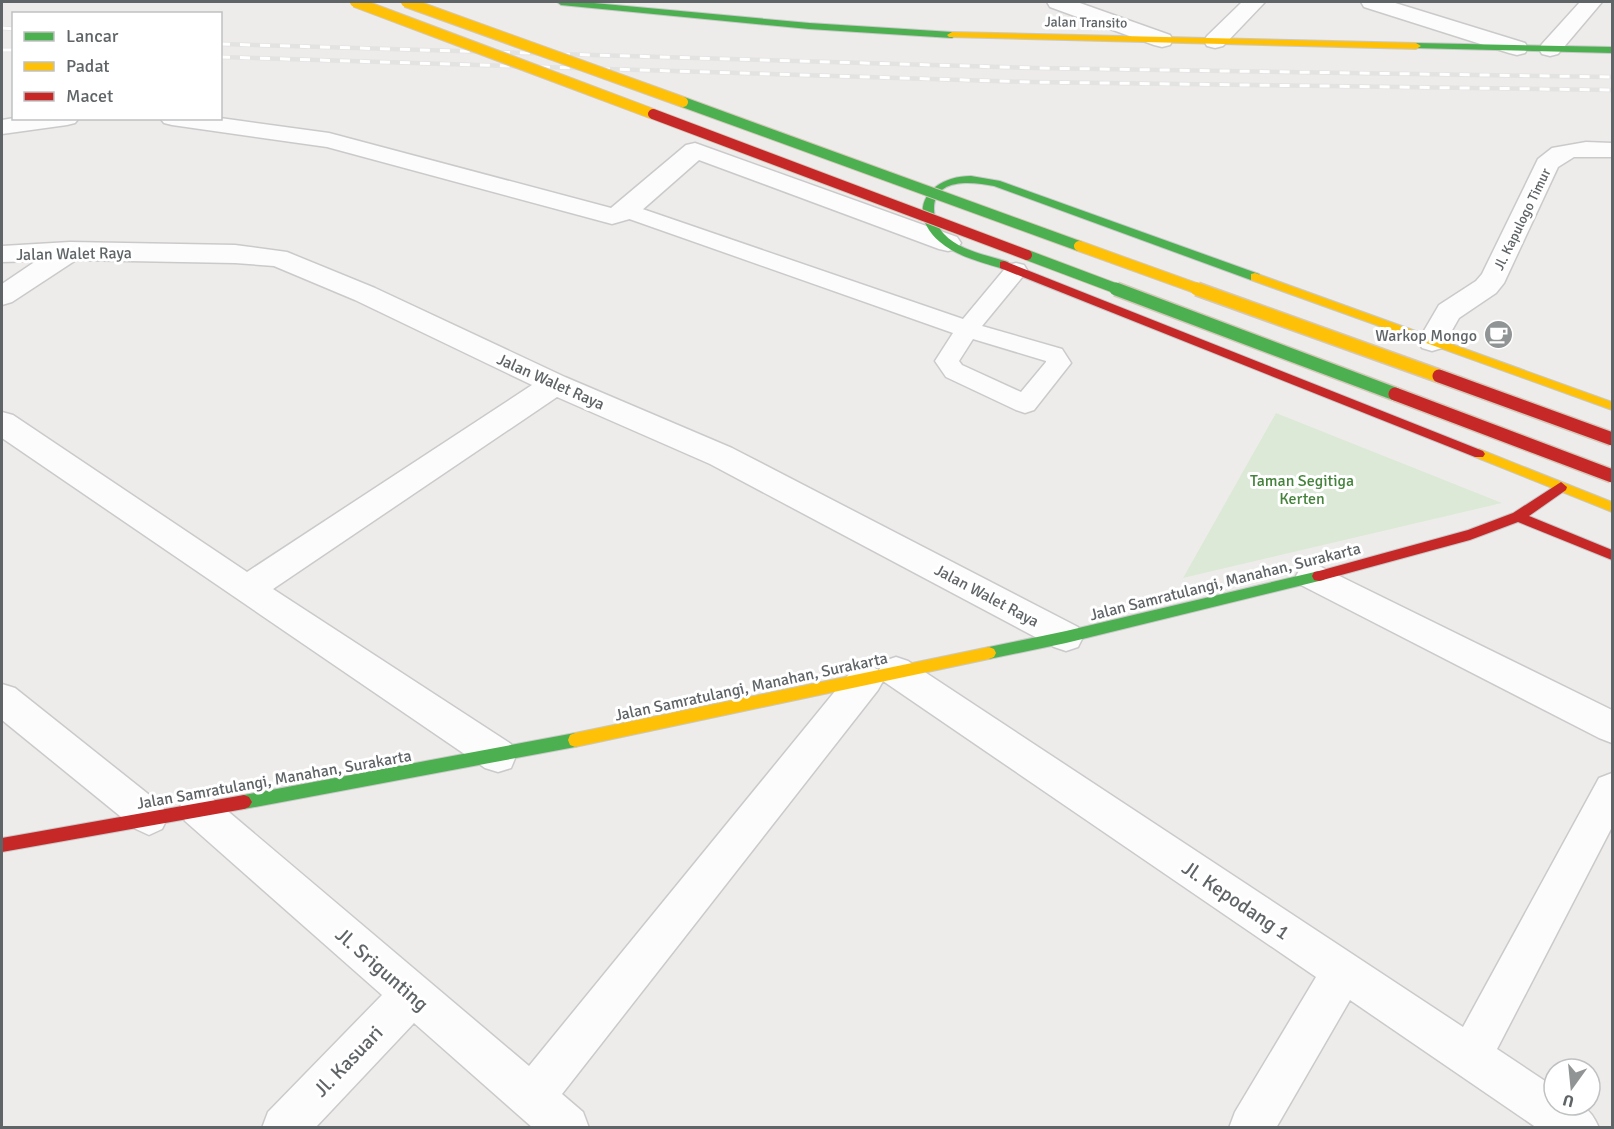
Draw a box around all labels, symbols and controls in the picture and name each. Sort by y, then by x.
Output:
legend [12,12,222,120]
street label: Jalan Transito [1044,13,1128,32]
text: Lancar [66,25,119,47]
text: Padat [66,55,110,77]
text: Macet [66,85,113,107]
street label: Jl. Kapulogo Timur [1490,165,1555,273]
street label: Jalan Walet Raya [16,243,132,265]
cafe icon: Warkop Mongo [1482,319,1514,351]
place label: Warkop Mongo [1375,326,1477,346]
street label: Jalan Walet Raya [494,349,607,415]
park label: Taman Segitiga Kerten [1250,471,1354,509]
street label: Jalan Samratulangi, Manahan, Surakarta [1088,539,1363,625]
street label: Jalan Walet Raya [931,560,1042,632]
street label: Jalan Samratulangi, Manahan, Surakarta [613,648,890,726]
street label: Jalan Samratulangi, Manahan, Surakarta [135,746,413,814]
street label: Jl. Kepodang 1 [1177,855,1294,946]
street label: Jl. Srigunting [330,922,433,1017]
street label: Jl. Kasuari [308,1020,388,1102]
north arrow [1542,1057,1602,1117]
text: U [1561,1089,1576,1112]

